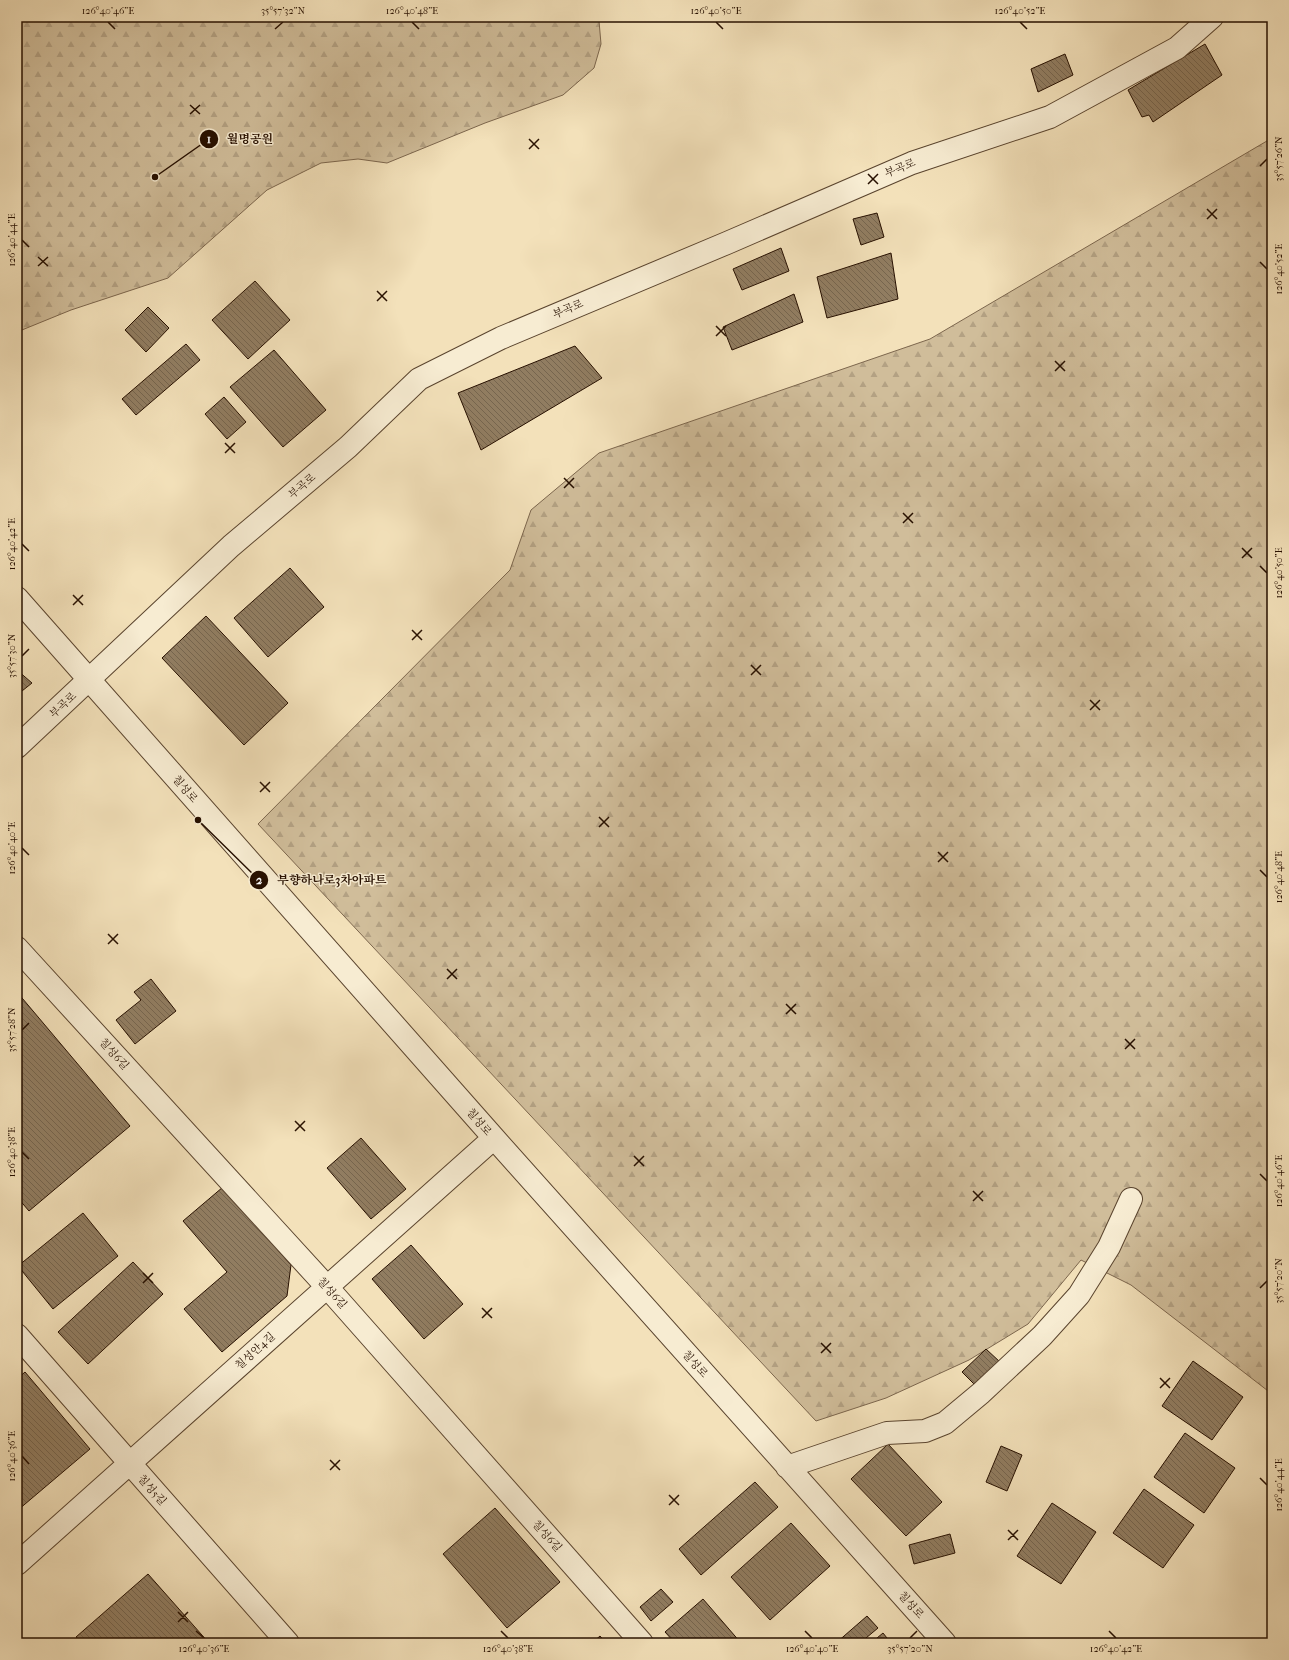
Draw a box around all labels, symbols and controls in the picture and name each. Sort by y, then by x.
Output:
text: 126°40'46"E [82,5,134,17]
text: 35°57'32"N [261,5,305,17]
text: 126°40'48"E [386,5,438,17]
text: 126°40'50"E [690,5,742,17]
text: 126°40'52"E [995,5,1045,17]
callout: 월명공원 [199,127,282,151]
text: 1 [207,132,211,146]
text: 월명공원 [227,132,273,146]
text: 35°57'26"N [1273,136,1285,182]
street label: 부곡로 [883,156,918,180]
text: 126°40'44"E [6,213,18,267]
text: 126°40'52"E [1273,244,1285,294]
street label: 부곡로 [551,297,586,321]
street label: 부곡로 [286,470,319,501]
text: 126°40'42"E [6,518,18,570]
text: 126°40'50"E [1273,547,1285,599]
text: 35°57'30"N [6,633,18,678]
street label: 부곡로 [47,689,79,721]
street label: 칠성로 [170,773,201,806]
text: 126°40'40"E [6,822,18,874]
text: 126°40'48"E [1273,851,1285,903]
callout: 부향하나로3차아파트 [249,868,394,892]
text: 2 [256,873,263,887]
text: 부향하나로3차아파트 [277,873,387,888]
text: 35°57'28"N [6,1007,18,1053]
street label: 칠성6길 [97,1036,131,1072]
street label: 칠성로 [464,1106,495,1139]
text: 126°40'38"E [6,1127,18,1177]
text: 126°40'46"E [1273,1155,1285,1207]
text: 35°57'20"N [1273,1258,1285,1304]
street label: 칠성6길 [315,1275,349,1311]
street label: 칠성안4길 [232,1330,278,1372]
street label: 칠성로 [680,1348,711,1380]
text: 126°40'36"E [6,1431,18,1481]
text: 126°40'44"E [1273,1458,1285,1512]
street label: 칠성5길 [135,1472,169,1508]
street label: 칠성6길 [530,1518,564,1554]
street label: 칠성로 [896,1589,927,1621]
text: 126°40'36"E [179,1643,229,1655]
text: 126°40'38"E [483,1643,533,1655]
text: 126°40'40"E [786,1643,838,1655]
text: 35°57'20"N [887,1643,933,1655]
text: 126°40'42"E [1090,1643,1142,1655]

